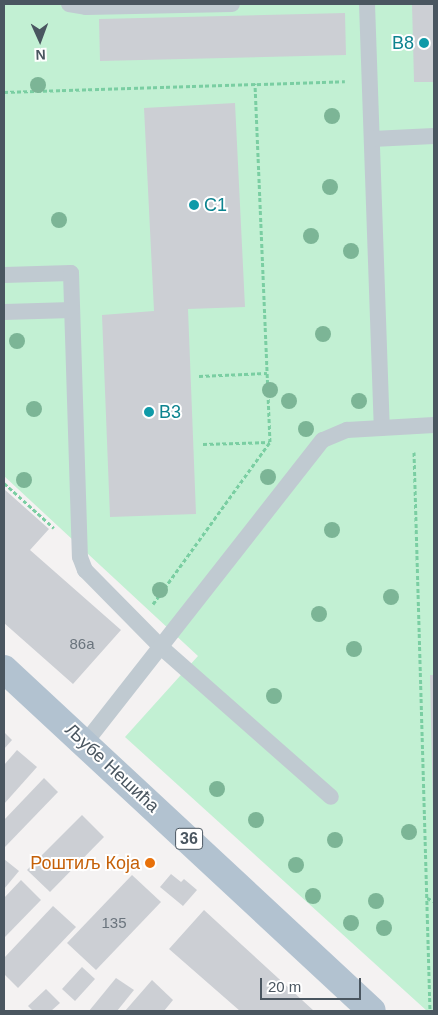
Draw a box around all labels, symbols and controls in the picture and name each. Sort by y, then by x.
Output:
north arrow [15,15,65,65]
place label: B8 [392,32,414,54]
marker: B8 [418,37,430,49]
text: N [35,47,46,63]
place label: C1 [204,194,227,216]
marker: C1 [188,199,200,211]
place label: B3 [159,401,181,423]
marker: B3 [143,406,155,418]
house number: 86a [69,635,95,653]
street label: Љубе Нешића [60,719,164,817]
road number: 36 [174,826,204,852]
place label: Роштиљ Која [30,852,140,874]
marker: Роштиљ Која [144,857,156,869]
house number: 135 [101,914,127,932]
scale bar [263,968,364,1000]
text: 20 m [268,978,301,995]

